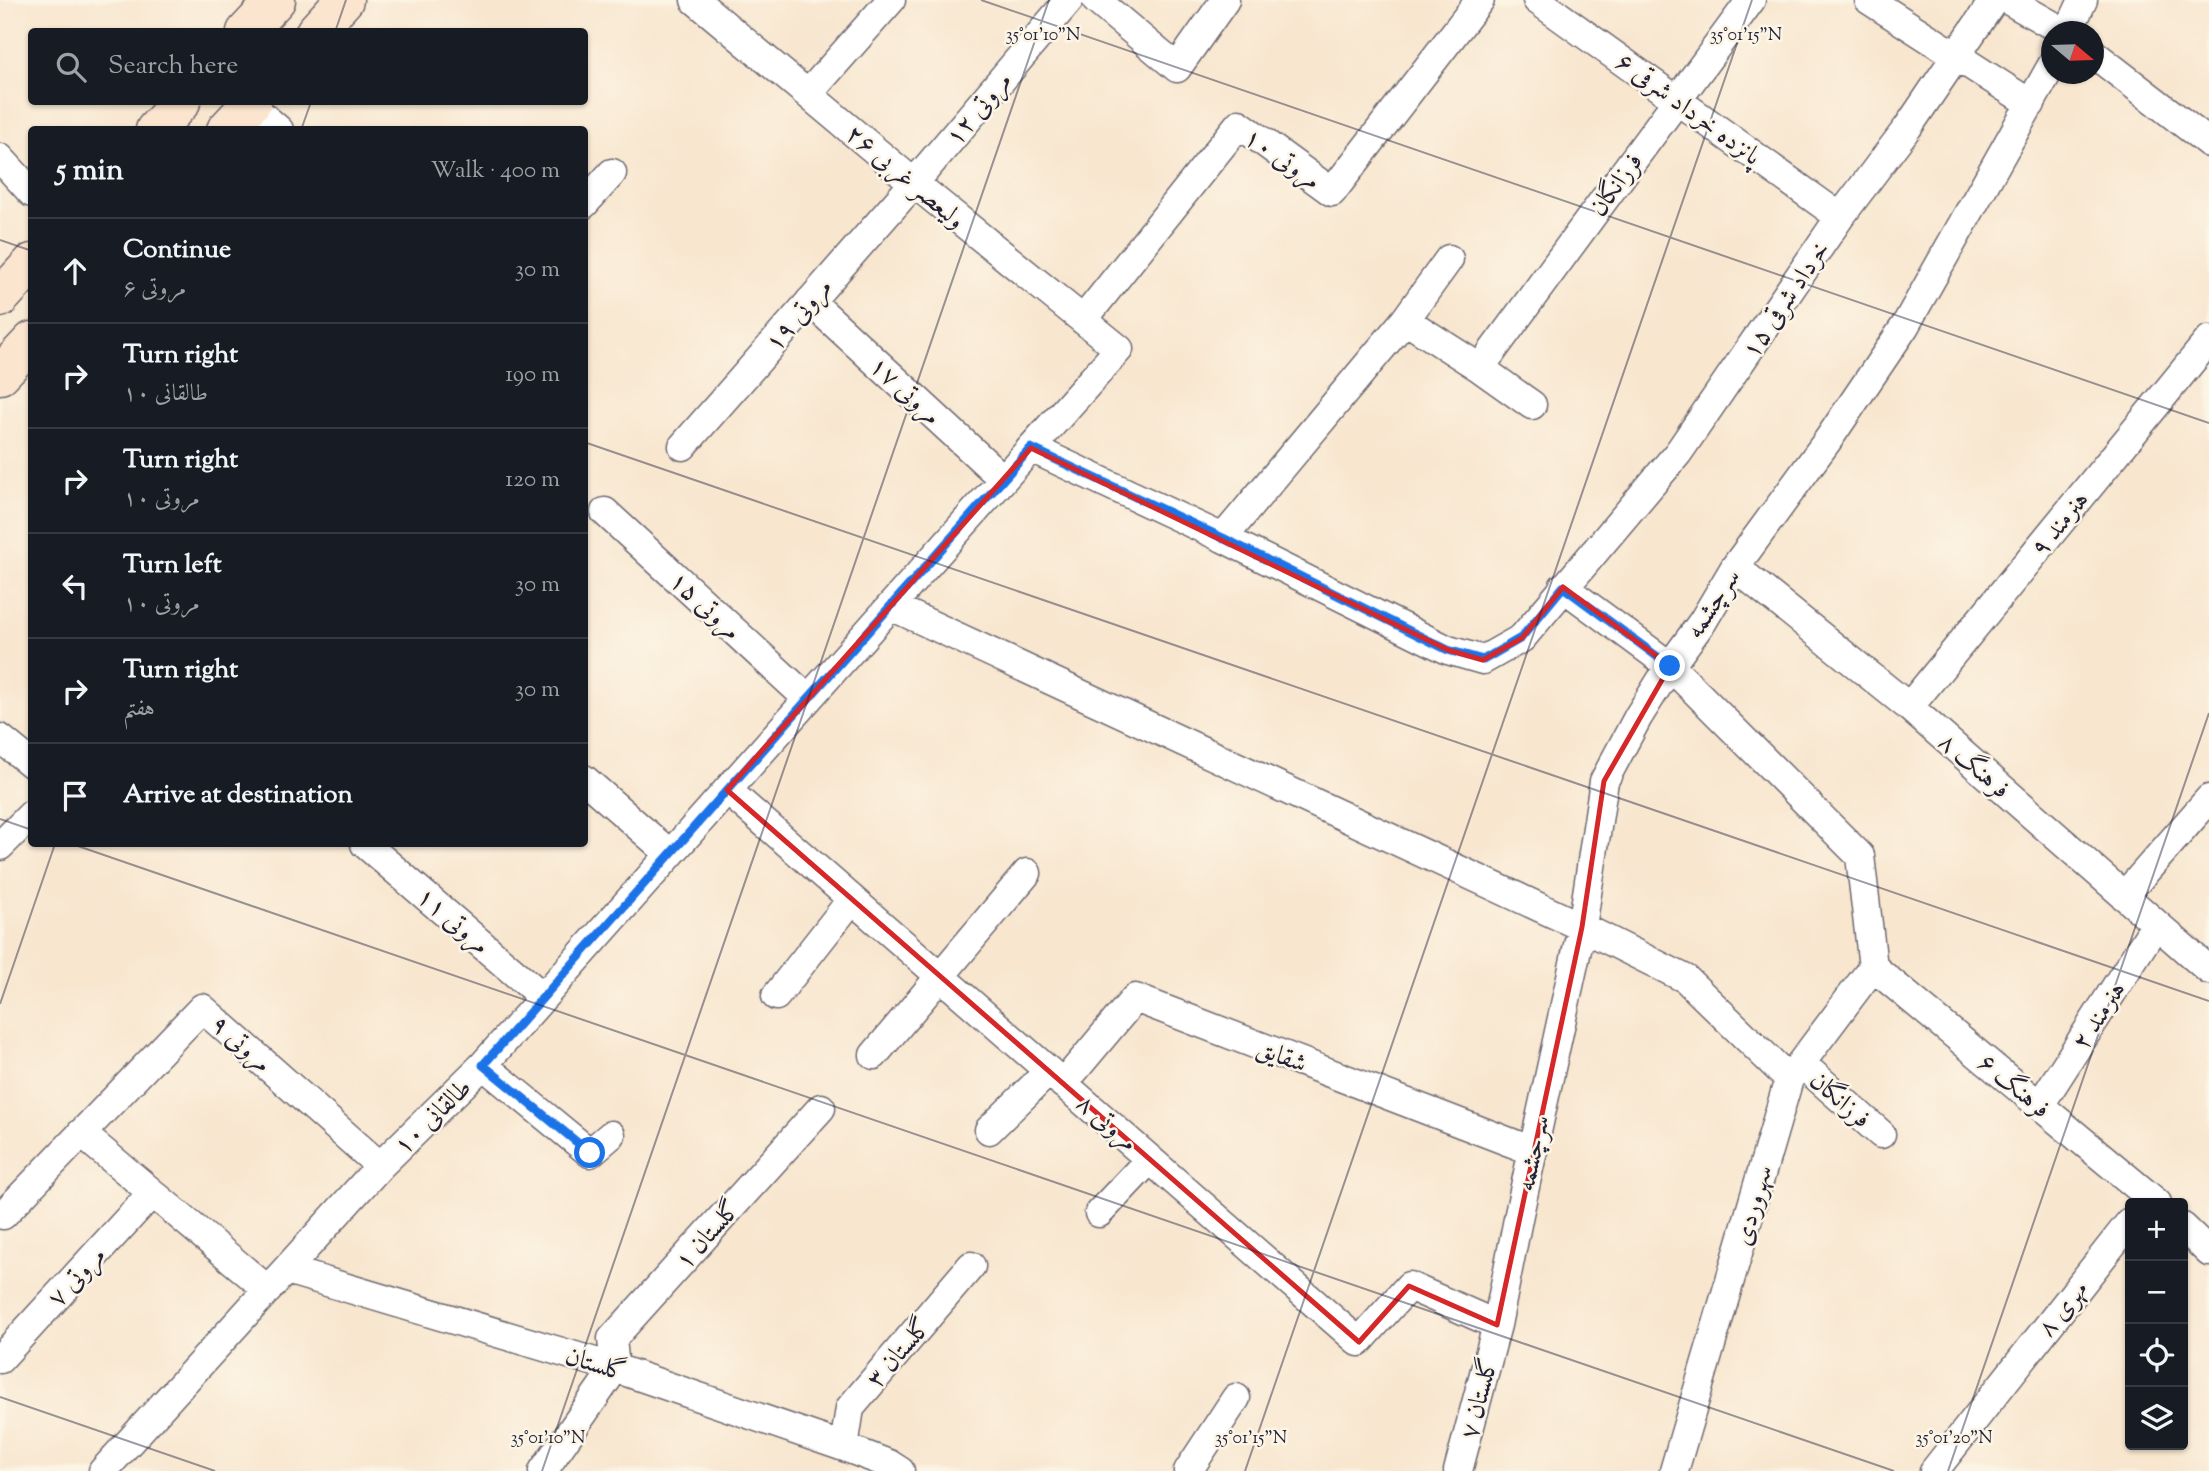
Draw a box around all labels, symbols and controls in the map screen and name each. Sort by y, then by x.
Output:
north arrow [2041,21,2104,84]
text: 35°01'10"N [1006,23,1081,49]
text: 35°01'15"N [1710,23,1782,49]
search box [28,28,588,105]
street label: پانزده خرداد شرقی ۶ [1607,45,1769,176]
icon: search [52,48,90,86]
text: Search here [108,48,238,85]
street label: مروتی ۱۲ [938,64,1022,155]
street label: ولیعصر غربی ۲۶ [837,117,972,239]
street label: مروتی ۱۰ [1235,120,1328,200]
street label: فرزانگان [1581,146,1653,225]
text: 5 min [56,150,124,193]
text: Walk · 400 m [431,155,560,188]
text: Continue [123,232,231,269]
street label: ۱۵ خرداد شرقی [1734,234,1840,367]
icon: ahead [56,252,94,290]
text: 30 m [515,254,560,287]
street label: مروتی ۱۹ [757,271,842,361]
text: مروتی ۶ [123,273,186,306]
text: Turn right [123,337,238,374]
street label: مروتی ۱۷ [860,349,949,435]
icon: right [56,357,94,395]
text: 190 m [505,359,560,392]
text: طالقانی ۱۰ [123,378,208,411]
text: Turn right [123,442,238,479]
icon: right [56,462,94,500]
text: 120 m [505,464,560,497]
text: مروتی ۱۰ [123,483,200,516]
street label: هنرمند ۹ [2023,484,2099,566]
text: Turn left [123,547,222,584]
street label: سرچشمه [1678,562,1751,647]
street label: مروتی ۱۵ [660,564,749,650]
icon: left [56,567,94,605]
text: 30 m [515,569,560,602]
text: مروتی ۱۰ [123,588,200,621]
route end [1654,650,1685,681]
text: Turn right [123,652,238,689]
icon: right [56,672,94,710]
text: 30 m [515,674,560,707]
text: هفتم [123,693,155,726]
street label: فرهنگ ۸ [1929,725,2018,809]
icon: arrive [56,777,94,815]
text: Arrive at destination [123,777,353,814]
street label: مروتی ۱۱ [407,879,497,964]
street label: هنرمند ۲ [2064,975,2136,1058]
street label: مروتی ۹ [201,1007,279,1083]
street label: شقایق [1251,1031,1312,1084]
street label: فرهنگ ۶ [1969,1045,2058,1128]
street label: فرزانگان [1800,1064,1878,1138]
street label: طالقانی ۱۰ [386,1071,481,1164]
street label: مروتی ۸ [1067,1086,1145,1161]
street label: سرچشمه [1508,1112,1561,1195]
route start [574,1137,605,1168]
street label: سهروردی [1725,1161,1784,1250]
street label: گلستان ۱ [667,1192,750,1279]
map controls [2125,1198,2188,1450]
button: + [2125,1198,2188,1261]
street label: مروتی ۷ [40,1239,116,1316]
button: − [2125,1261,2188,1324]
street label: مهری ۸ [2030,1273,2098,1346]
street label: گلستان ۳ [859,1310,941,1397]
button: locate [2125,1324,2188,1387]
street label: گلستان [560,1339,630,1392]
street label: گلستان ۷ [1452,1354,1509,1443]
button: layers [2125,1387,2188,1450]
text: 35°01'10"N [511,1426,586,1452]
text: 35°01'15"N [1215,1426,1287,1452]
text: 35°01'20"N [1915,1426,1993,1452]

